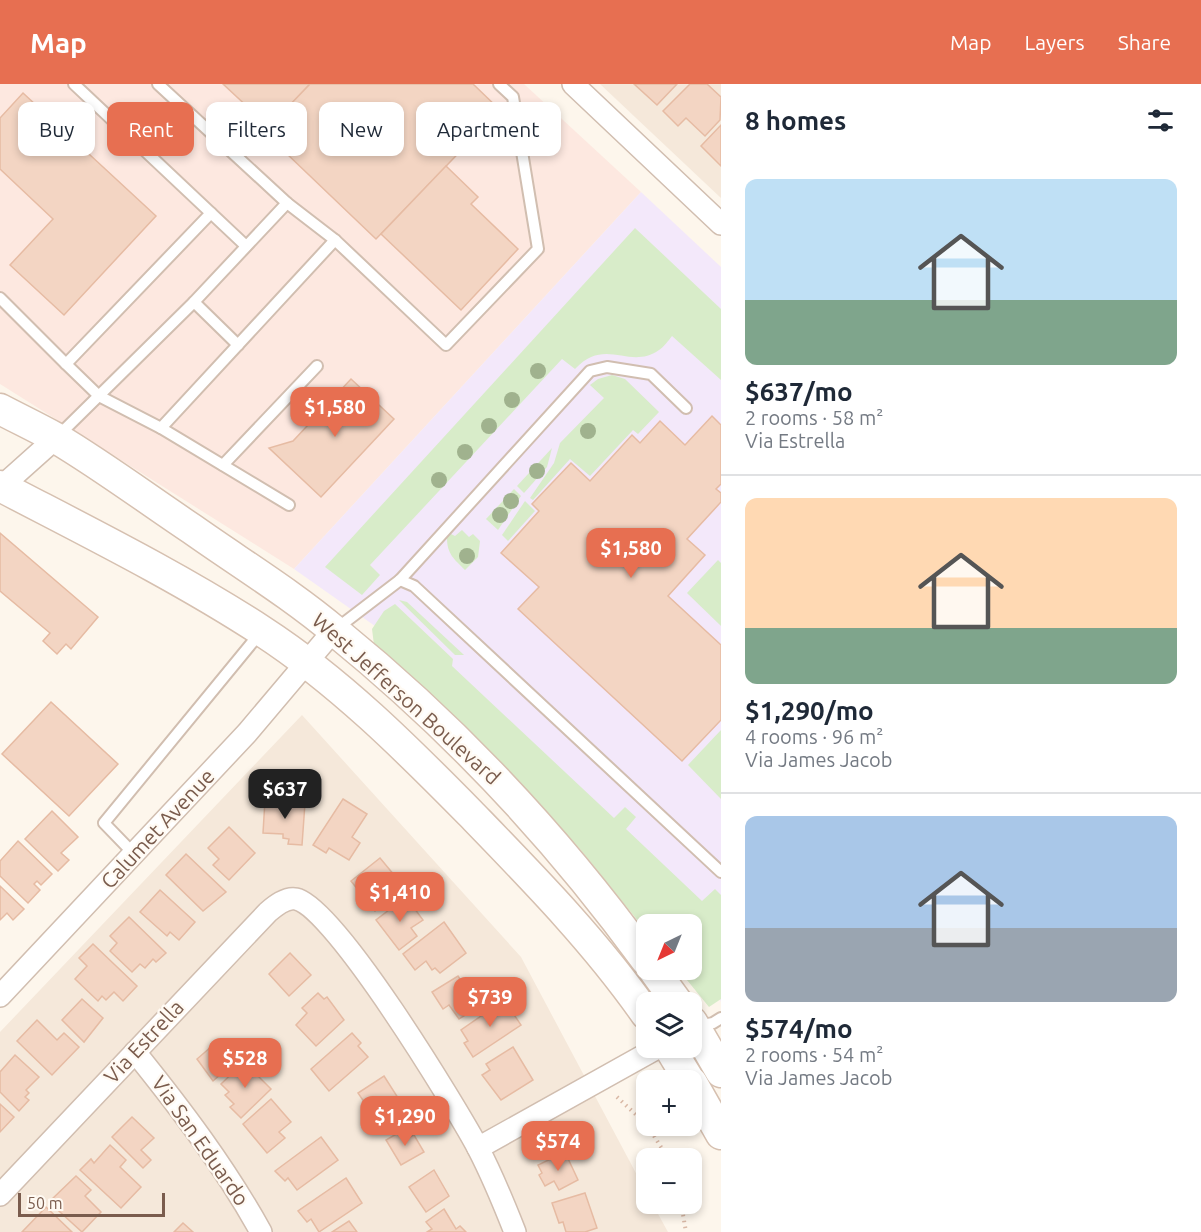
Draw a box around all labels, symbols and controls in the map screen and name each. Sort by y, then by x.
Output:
text: Map [30,27,87,58]
text: Map [950,30,991,54]
text: Layers [1024,30,1085,54]
text: Share [1118,30,1171,54]
chip: Buy [18,102,95,156]
chip: Rent [107,102,194,156]
chip: Filters [206,102,307,156]
chip: New [319,102,404,156]
chip: Apartment [416,102,561,156]
icon: filters [1144,104,1177,137]
text: 8 homes [745,106,846,135]
icon: home [907,218,1015,326]
text: $637/mo [745,377,853,406]
pin: $1,580 [286,387,384,438]
text: $1,580 [304,395,366,418]
text: 2 rooms · 58 m² [745,406,883,429]
text: Via Estrella [745,429,845,452]
pin: $1,580 [582,528,680,579]
text: $1,580 [600,536,662,559]
icon: home [907,537,1015,645]
street label: West Jefferson Boulevard [308,608,506,789]
text: $1,290/mo [745,696,874,725]
text: 4 rooms · 96 m² [745,725,883,748]
text: Via James Jacob [745,748,893,771]
street label: Calumet Avenue [96,764,219,893]
pin: $637 [249,769,321,820]
text: $637 [262,777,308,800]
icon: home [907,855,1015,963]
pin: $1,410 [351,872,449,923]
text: $1,410 [369,880,431,903]
north arrow [636,914,702,980]
map controls [636,914,702,1214]
pin: $739 [454,977,526,1028]
text: $739 [467,985,513,1008]
button: layers [636,992,702,1058]
street label: Via Estrella [99,995,188,1088]
text: $574/mo [745,1014,853,1043]
pin: $528 [209,1038,281,1089]
text: 2 rooms · 54 m² [745,1043,883,1066]
text: $528 [222,1046,268,1069]
text: Via James Jacob [745,1066,893,1089]
button: + [636,1070,702,1136]
street label: Via San Eduardo [147,1071,254,1210]
pin: $1,290 [356,1096,454,1147]
text: $1,290 [374,1104,436,1127]
pin: $574 [522,1121,594,1172]
text: $574 [535,1129,581,1152]
button: − [636,1148,702,1214]
scale bar [18,1190,165,1218]
text: 50 m [27,1194,63,1212]

